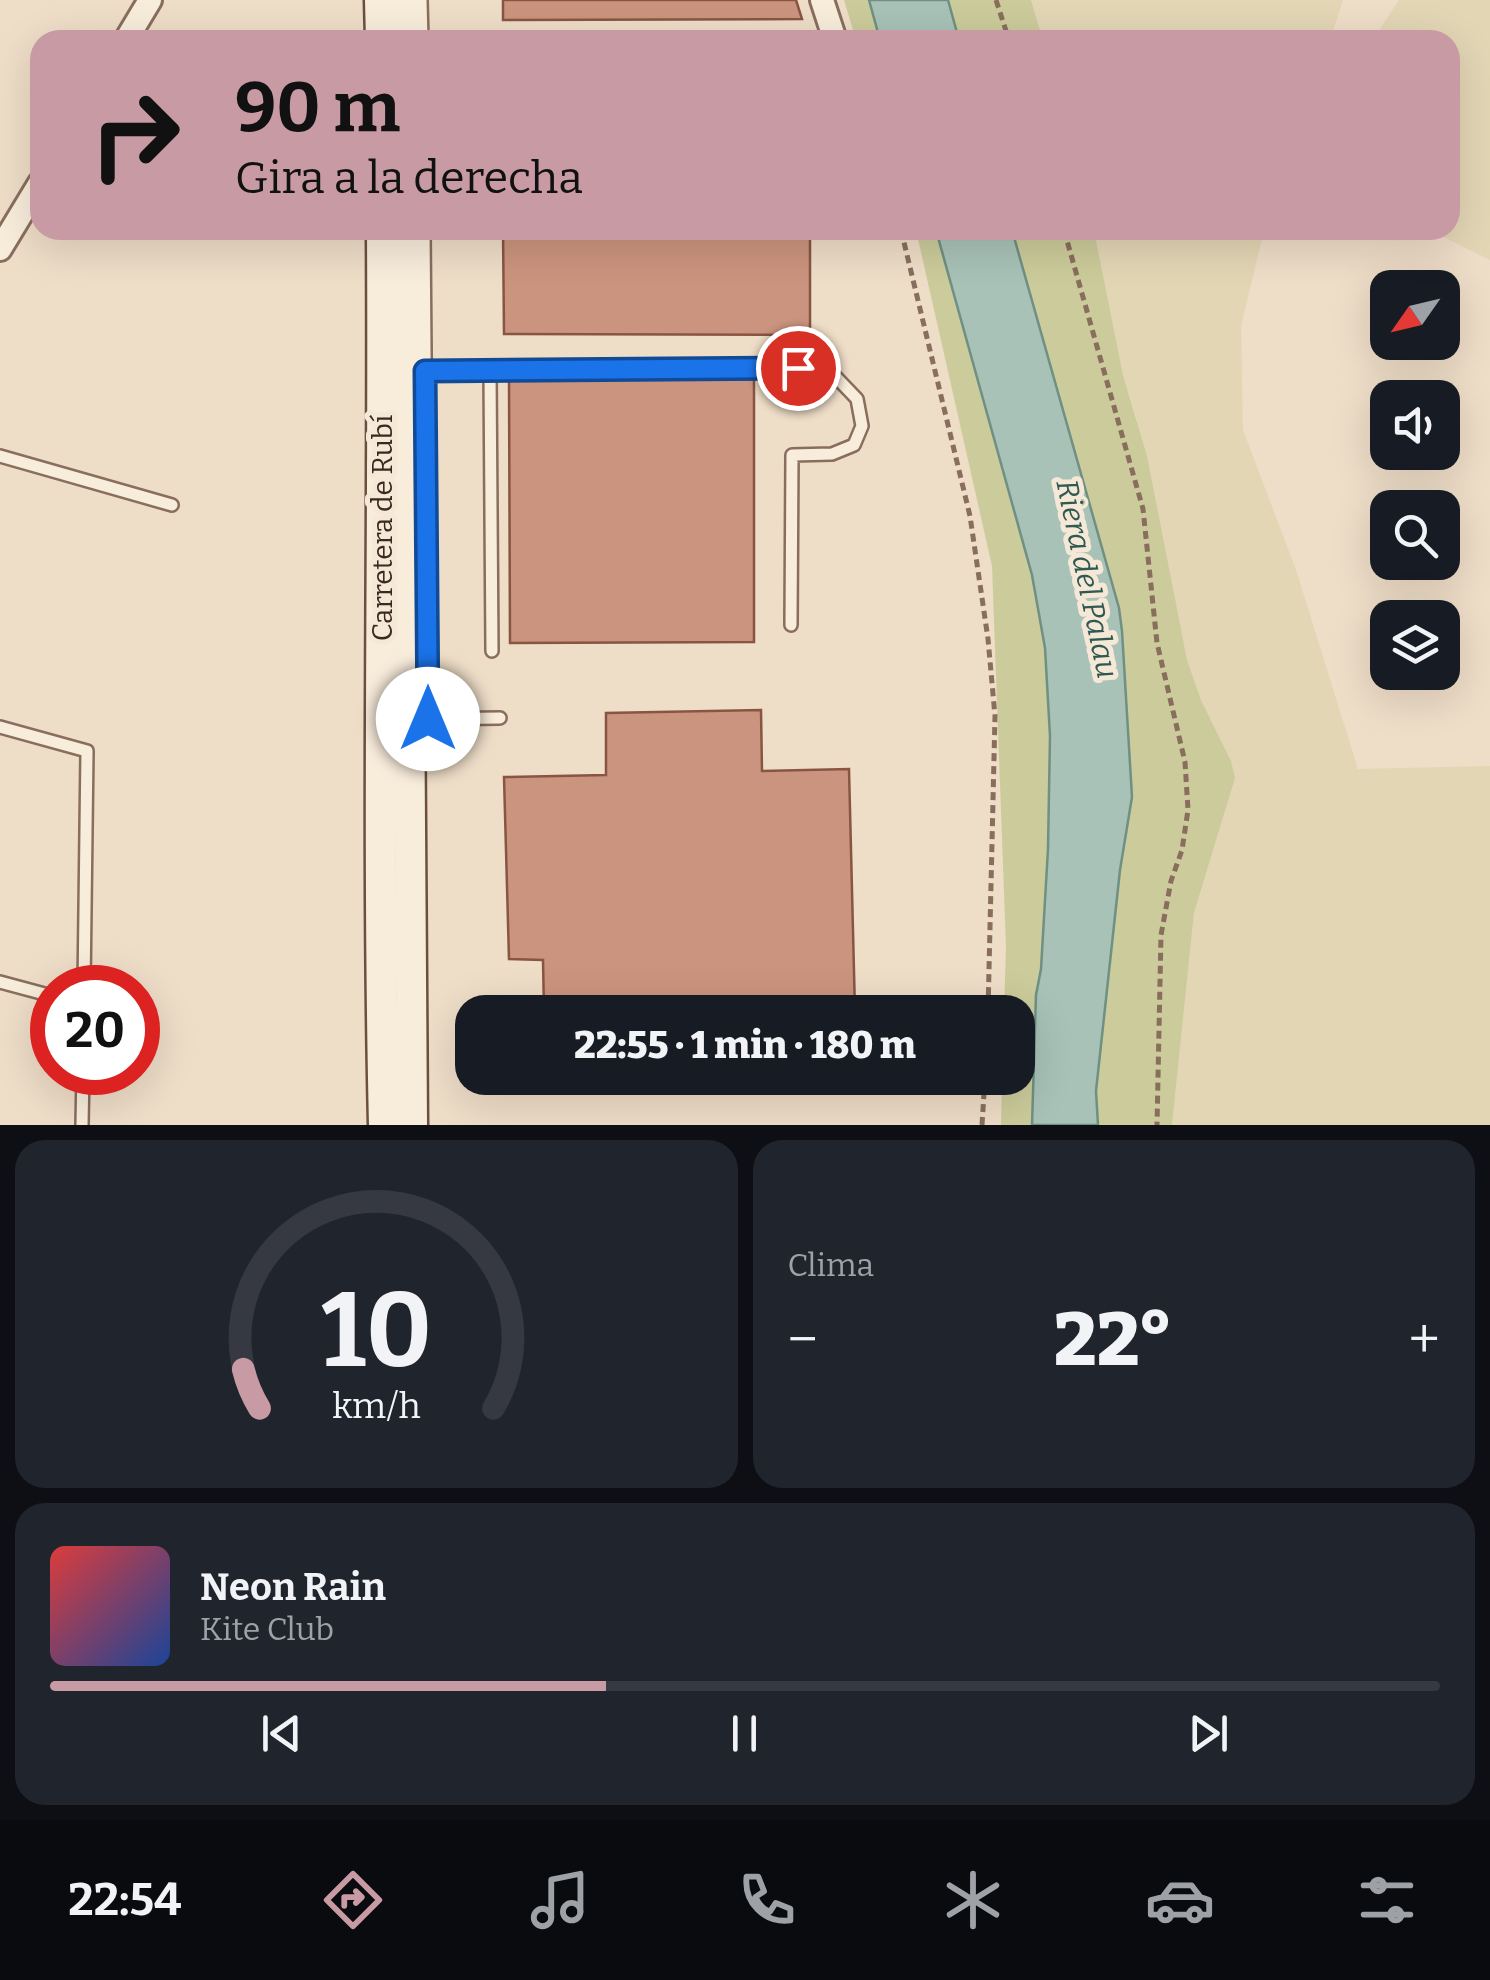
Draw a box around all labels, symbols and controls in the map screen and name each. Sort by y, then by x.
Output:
text: 90 m [235,66,400,150]
icon: right [70,70,200,200]
text: Gira a la derecha [235,151,583,205]
north arrow [1370,270,1460,360]
map controls [1370,270,1460,690]
pin [756,326,841,411]
icon: arrive [771,341,826,396]
button: sound [1370,380,1460,470]
street label: Carretera de Rubí [366,414,399,641]
water label: Riera del Palau [1048,476,1126,682]
button: search [1370,490,1460,580]
button: layers [1370,600,1460,690]
position arrow [376,667,480,771]
speed limit sign: 20 [30,965,160,1095]
text: 22:55 · 1 min · 180 m [574,1022,916,1068]
text: Clima [788,1246,874,1284]
text: 10 [321,1269,432,1394]
text: 22° [1054,1295,1173,1385]
text: − [788,1307,818,1373]
text: + [1409,1307,1440,1373]
text: km/h [332,1385,420,1427]
text: Neon Rain [200,1564,386,1610]
text: Kite Club [200,1610,334,1648]
icon: previous [254,1706,309,1761]
icon: pause [717,1706,772,1761]
icon: next [1181,1706,1236,1761]
icon: directions [318,1865,388,1935]
icon: music [525,1865,595,1935]
icon: phone [732,1865,802,1935]
icon: climate [938,1865,1008,1935]
icon: car [1145,1865,1215,1935]
icon: filters [1352,1865,1422,1935]
text: 22:54 [68,1873,182,1927]

